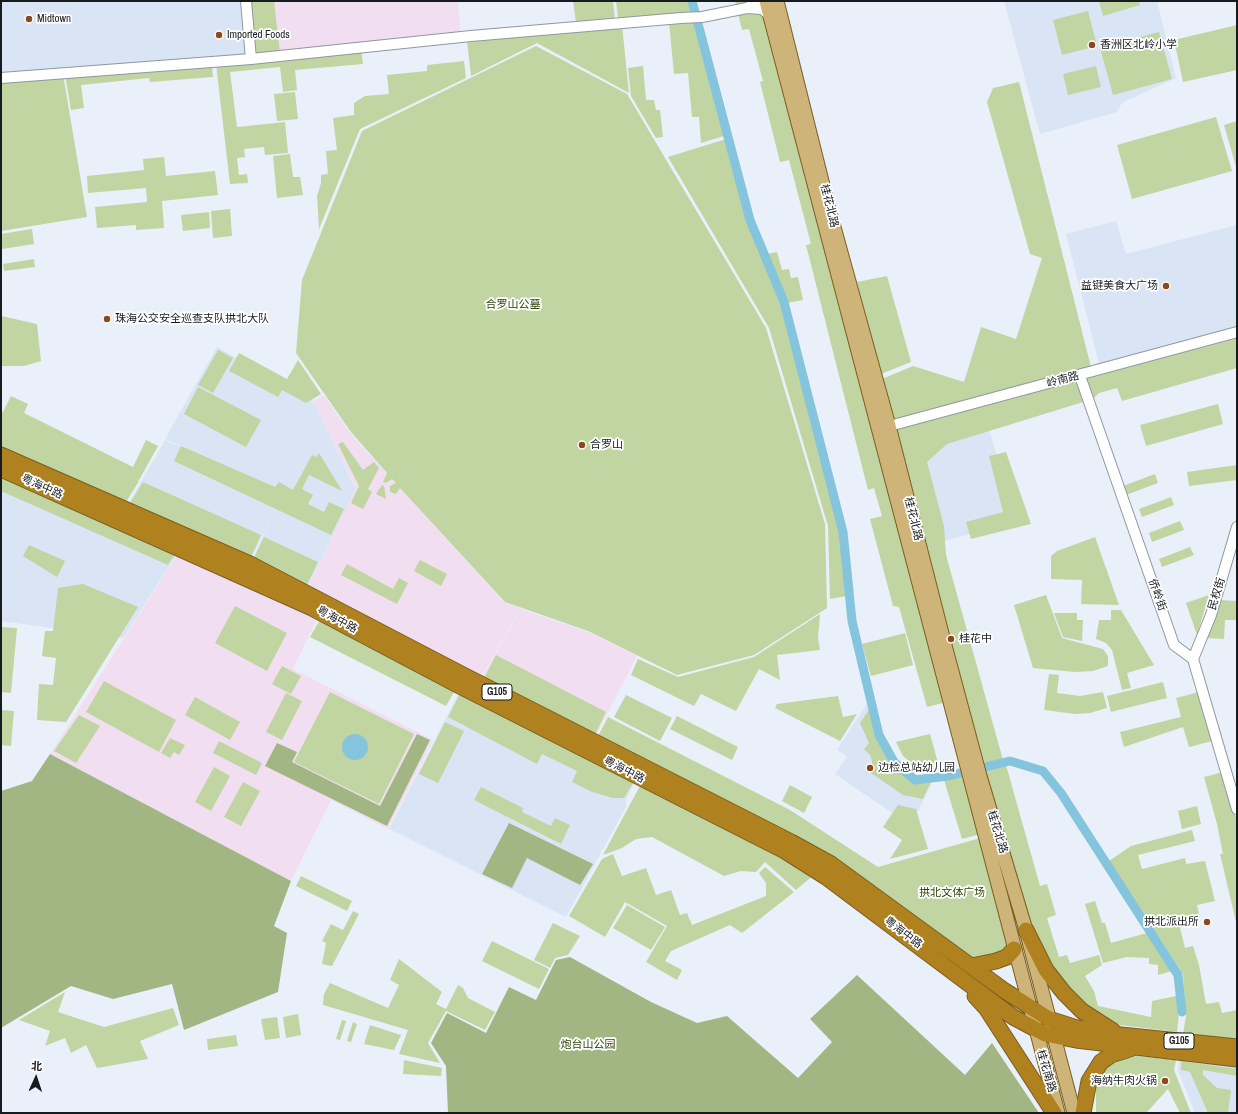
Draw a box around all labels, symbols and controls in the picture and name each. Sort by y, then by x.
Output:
place label: Midtown [37,12,71,26]
marker: Midtown [24,14,34,24]
place label: Imported Foods [227,28,290,42]
marker: Imported Foods [214,30,224,40]
place label: 香洲区北岭小学 [1100,38,1177,52]
marker: 香洲区北岭小学 [1087,40,1097,50]
street label: 桂花北路 [817,183,841,229]
place label: 益键美食大广场 [1081,279,1158,293]
marker: 益键美食大广场 [1161,281,1171,291]
park label: 合罗山公墓 [486,298,540,312]
place label: 珠海公交安全巡查支队拱北大队 [115,312,269,326]
marker: 珠海公交安全巡查支队拱北大队 [102,314,112,324]
street label: 岭南路 [1045,369,1081,391]
place label: 合罗山 [590,438,623,452]
marker: 合罗山 [577,440,587,450]
street label: 粤海中路 [19,472,65,502]
street label: 桂花北路 [901,496,925,542]
street label: 民权街 [1206,576,1228,612]
street label: 侨岭街 [1145,577,1169,613]
street label: 粤海中路 [314,604,360,636]
place label: 桂花中 [959,632,992,646]
marker: 桂花中 [946,634,956,644]
road number: G105 [482,684,512,700]
street label: 粤海中路 [601,754,647,786]
place label: 边检总站幼儿园 [878,761,955,775]
marker: 边检总站幼儿园 [865,763,875,773]
street label: 桂花北路 [984,809,1010,855]
park label: 拱北文体广场 [919,886,985,900]
street label: 粤海中路 [881,914,925,952]
place label: 拱北派出所 [1144,915,1199,929]
marker: 拱北派出所 [1202,917,1212,927]
road number: G105 [1164,1033,1194,1049]
park label: 炮台山公园 [561,1038,615,1052]
street label: 桂花南路 [1034,1048,1058,1094]
north arrow [16,1058,56,1098]
text: 北 [31,1059,42,1073]
place label: 海纳牛肉火锅 [1091,1074,1157,1088]
marker: 海纳牛肉火锅 [1160,1076,1170,1086]

